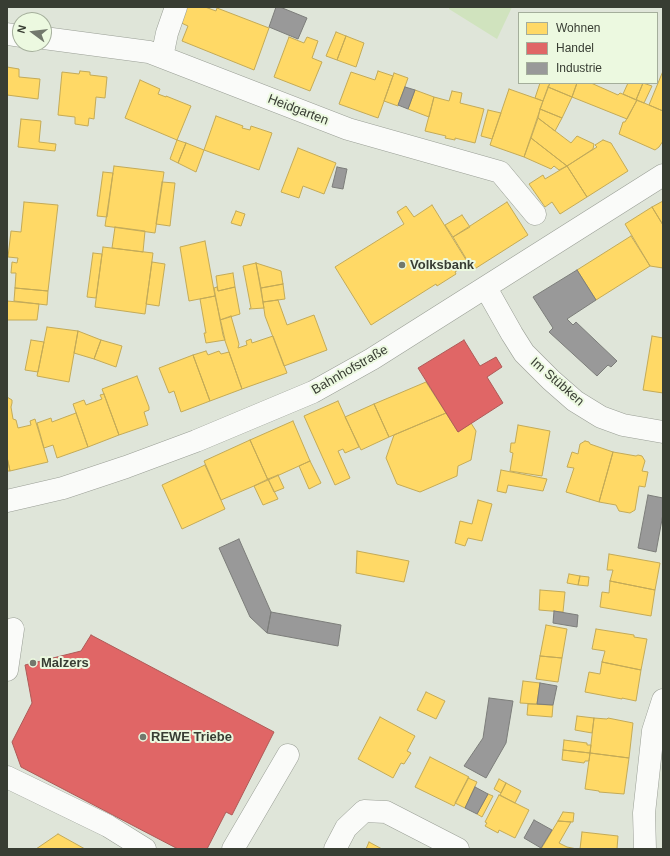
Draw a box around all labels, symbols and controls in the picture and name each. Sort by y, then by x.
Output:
north arrow [12,12,52,52]
legend [518,12,658,84]
text: Wohnen [556,21,600,35]
text: N [15,24,28,35]
text: Handel [556,41,594,55]
text: Industrie [556,61,602,75]
street label: Heidgarten [266,91,330,129]
place label: Volksbank [410,257,474,273]
marker: Volksbank [397,260,407,270]
street label: Bahnhofstraße [309,342,391,398]
street label: Im Stübken [527,355,587,409]
place label: Malzers [41,655,89,671]
marker: Malzers [28,658,38,668]
place label: REWE Triebe [151,729,232,745]
marker: REWE Triebe [138,732,148,742]

